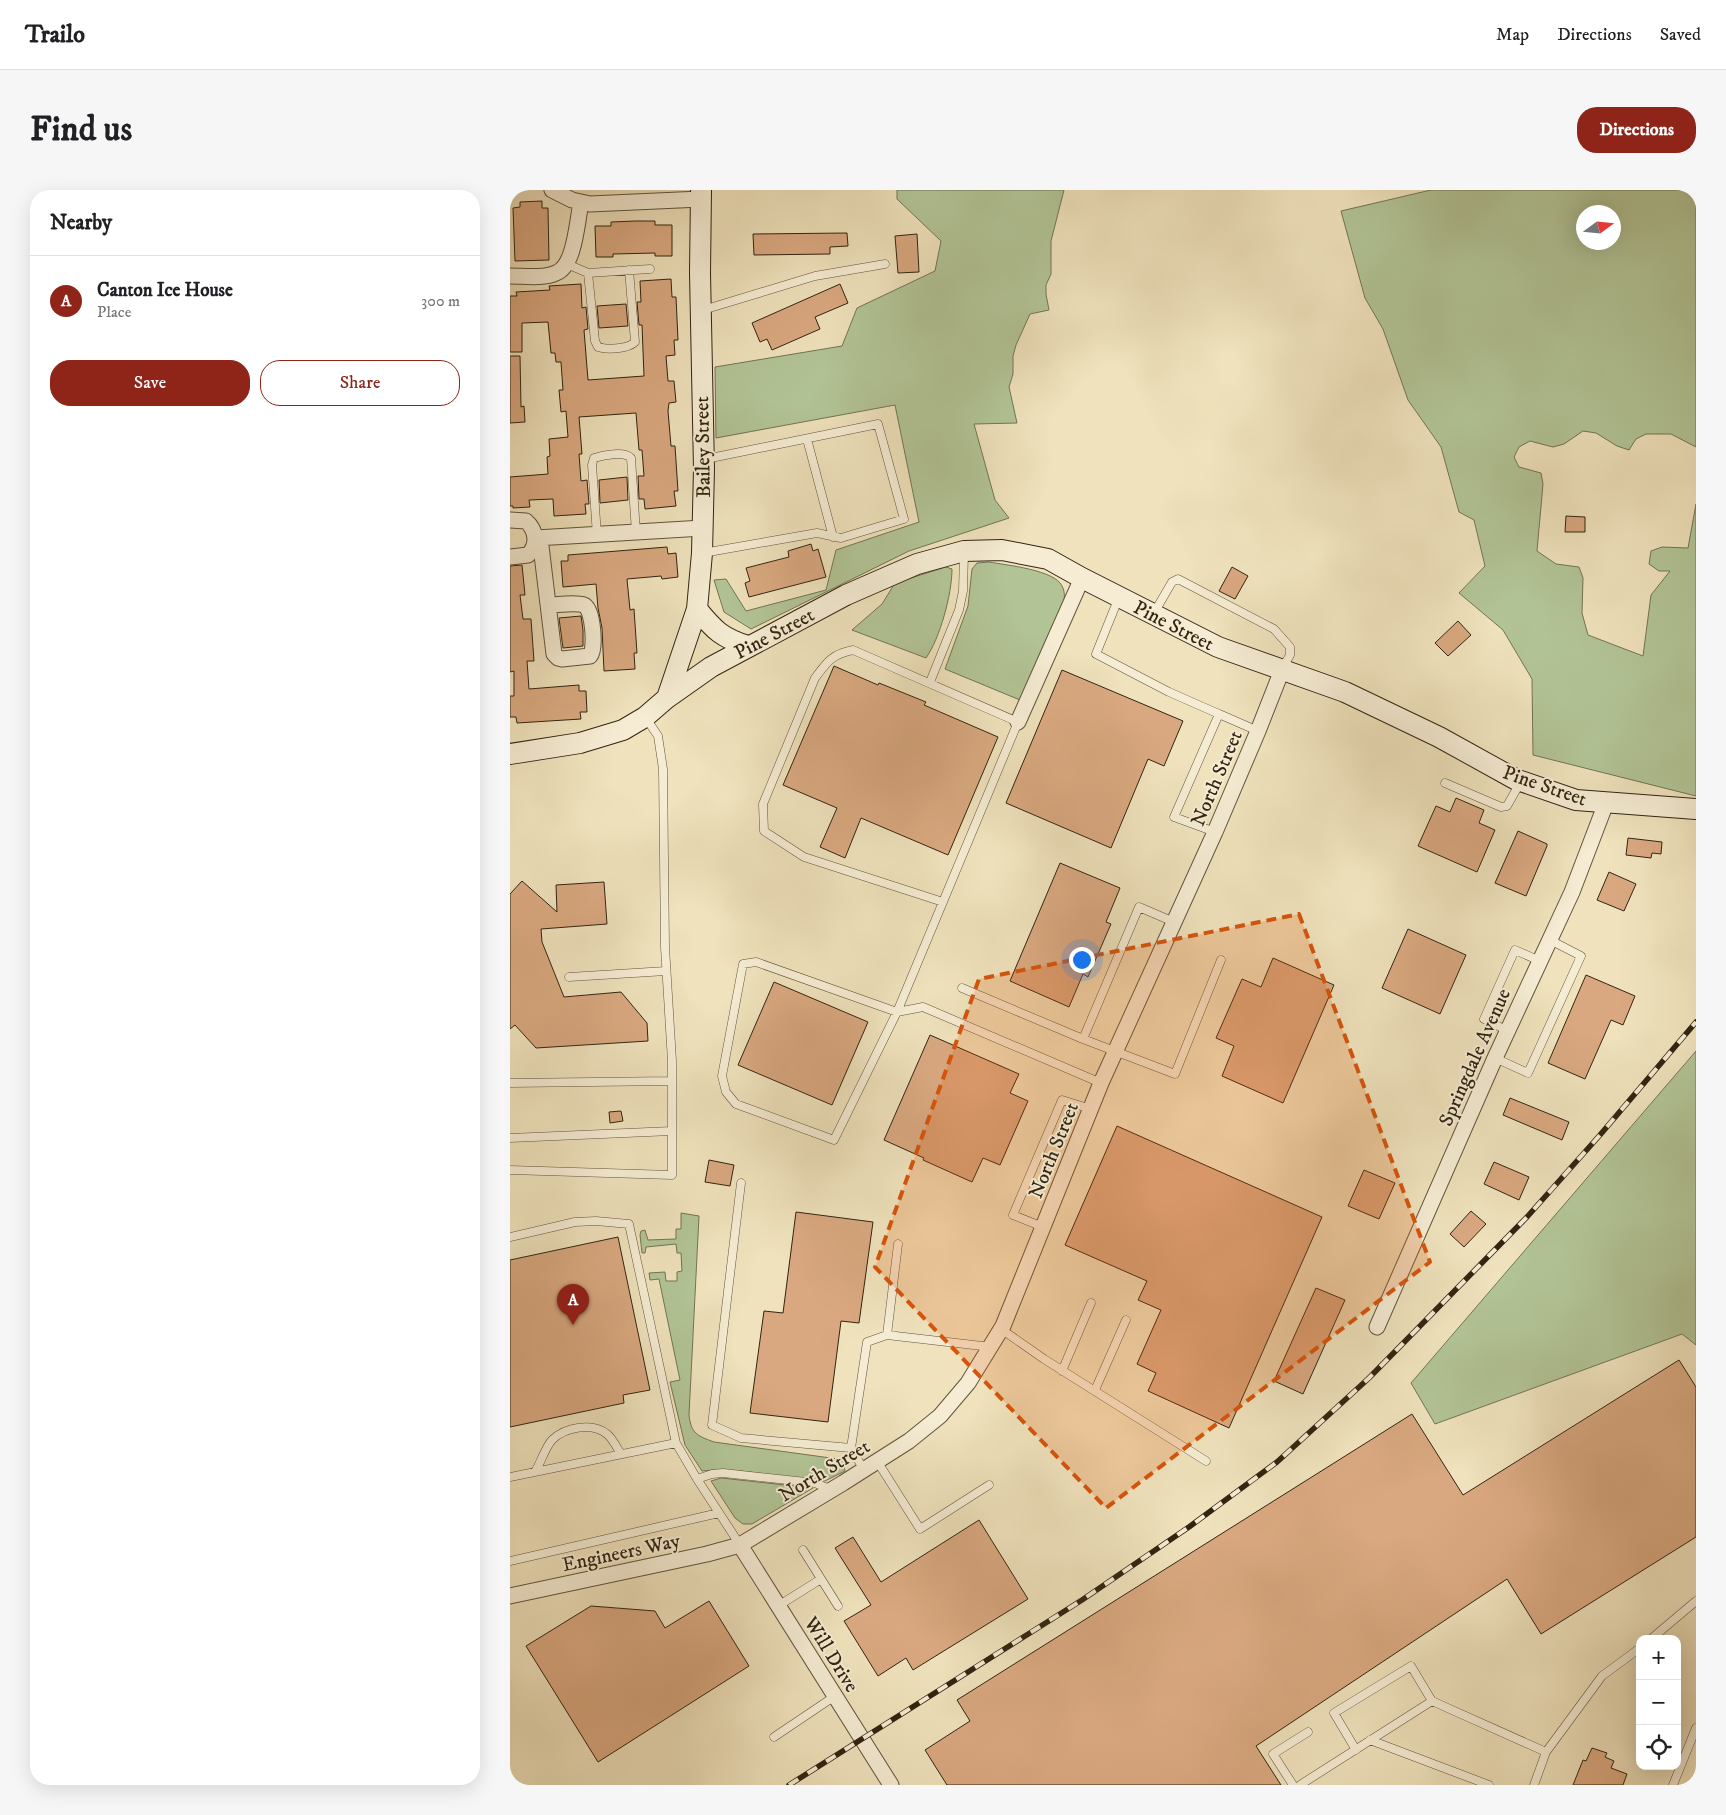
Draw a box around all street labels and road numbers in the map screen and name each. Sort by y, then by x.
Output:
street label: Bailey Street [690,396,717,498]
street label: Pine Street [1129,595,1218,657]
street label: Pine Street [730,603,819,666]
street label: North Street [1186,727,1249,830]
street label: Pine Street [1499,760,1590,812]
street label: Springdale Avenue [1434,985,1517,1130]
street label: North Street [1024,1099,1085,1202]
street label: North Street [775,1434,875,1508]
street label: Engineers Way [560,1529,683,1578]
street label: Will Drive [797,1612,864,1697]

